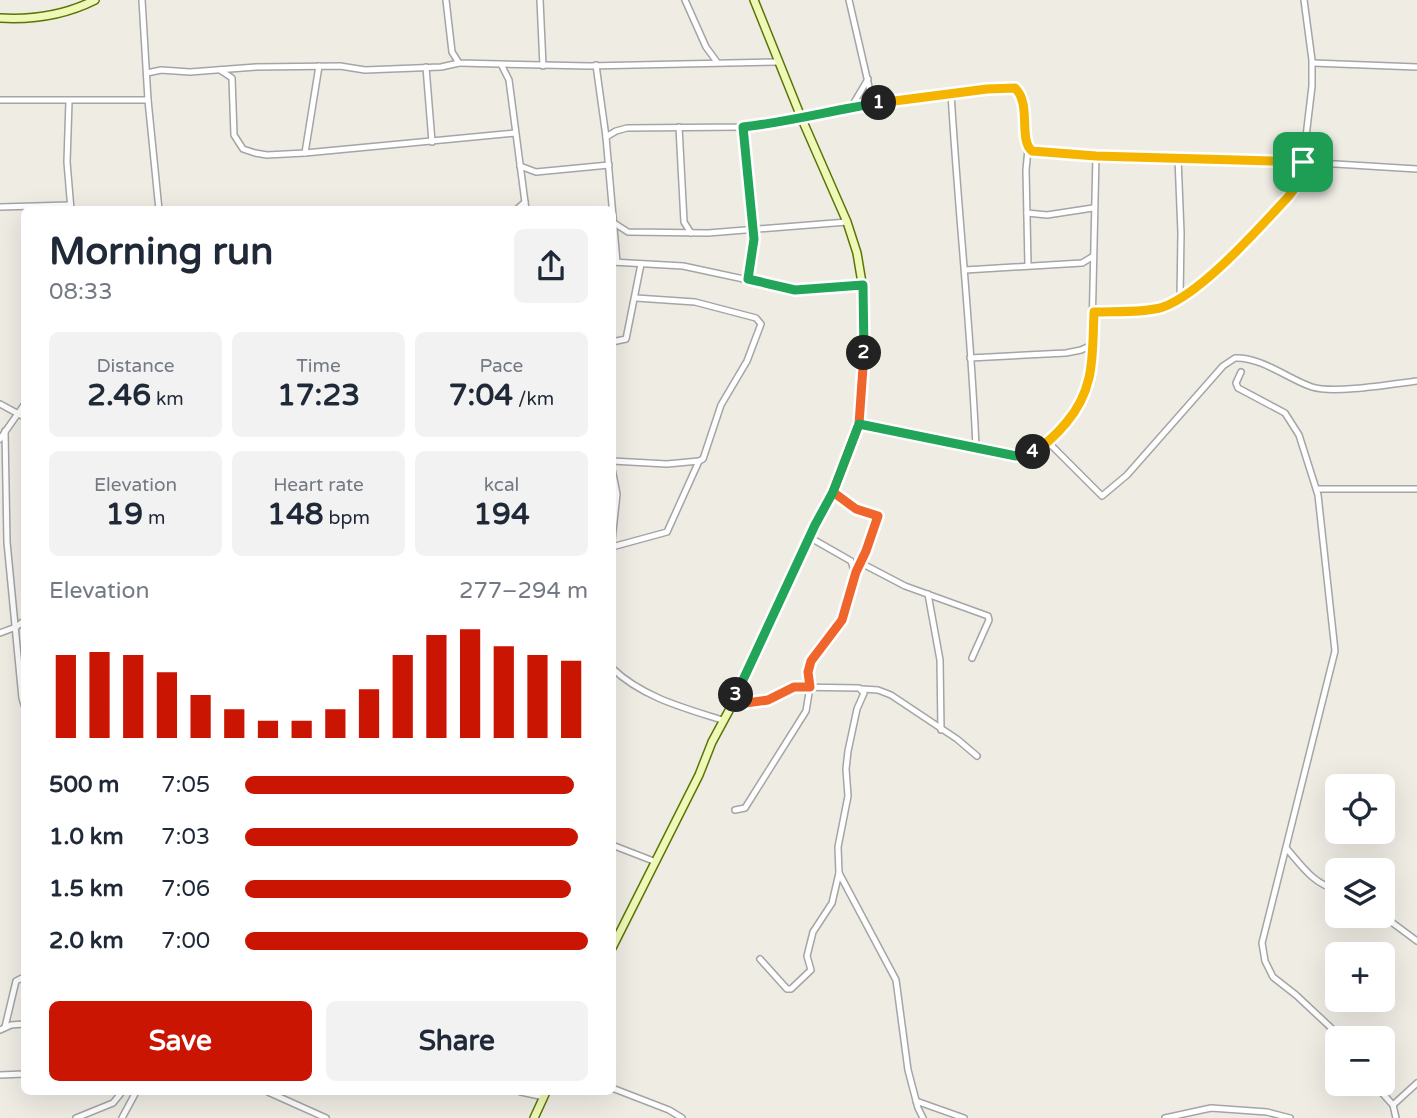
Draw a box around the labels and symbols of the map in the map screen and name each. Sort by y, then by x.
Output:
pin: 1 [862,86,896,120]
pin [1273,132,1333,192]
pin: 2 [846,336,882,370]
pin: 4 [1016,434,1050,470]
pin: 3 [718,678,754,712]

